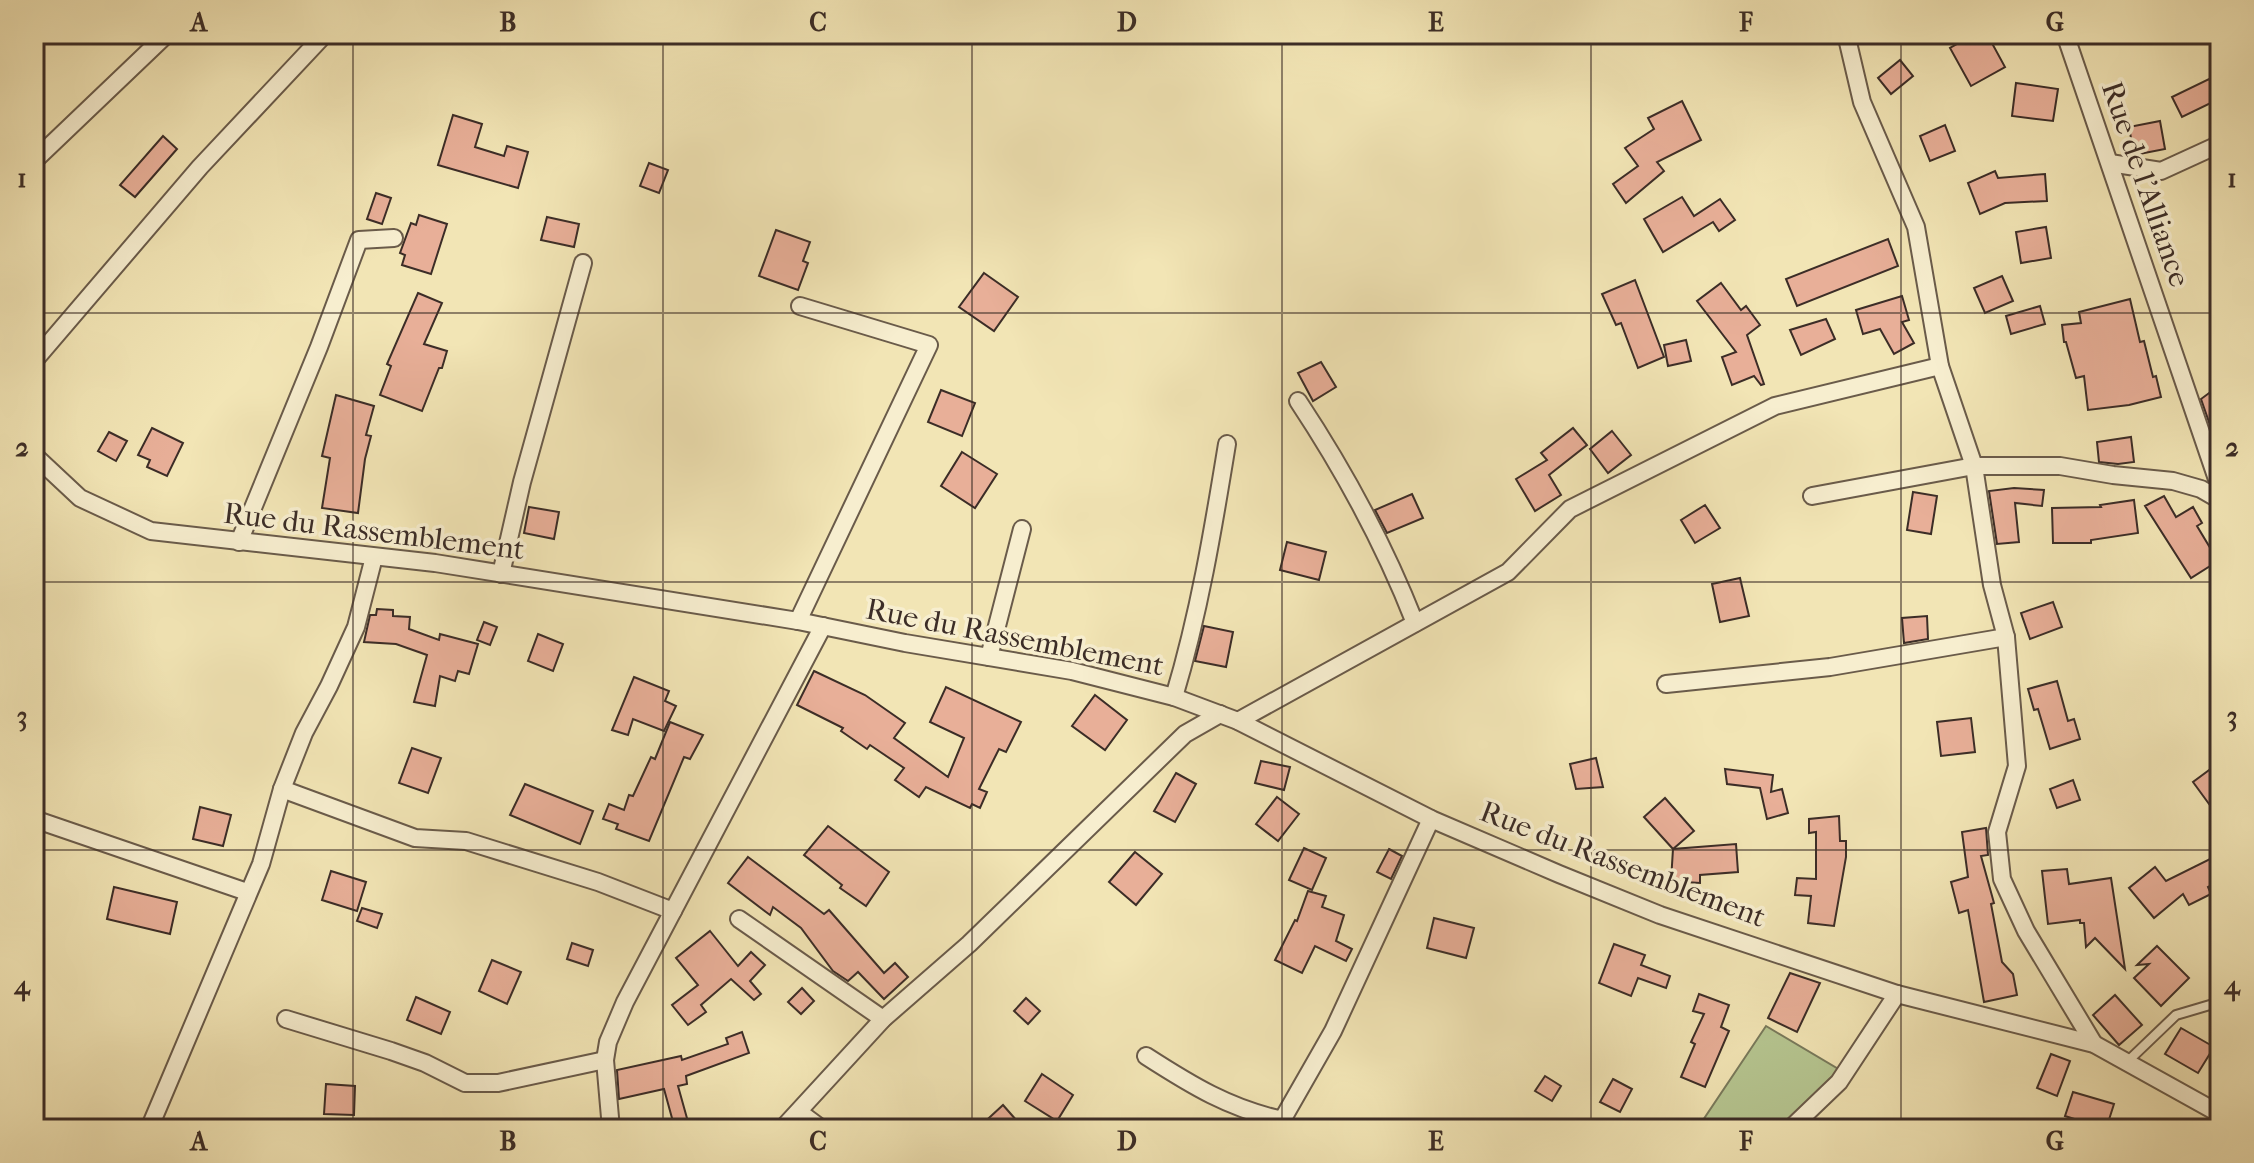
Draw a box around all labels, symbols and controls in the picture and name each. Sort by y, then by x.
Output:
text: A [189,7,209,38]
text: B [500,7,517,38]
text: C [809,7,827,38]
text: D [1117,7,1137,38]
text: E [1428,7,1444,38]
text: F [1738,7,1753,38]
text: G [2046,7,2064,38]
street label: Rue de l'Alliance [2094,77,2197,291]
text: 1 [17,163,27,194]
text: 1 [2227,163,2237,194]
text: 2 [15,432,29,463]
text: 2 [2225,432,2239,463]
street label: Rue du Rassemblement [221,496,527,567]
street label: Rue du Rassemblement [863,591,1167,684]
text: 3 [17,701,27,732]
text: 3 [2227,701,2237,732]
street label: Rue du Rassemblement [1475,794,1771,935]
text: 4 [13,970,31,1002]
text: 4 [2223,970,2241,1002]
text: A [189,1126,209,1157]
text: B [500,1126,517,1157]
text: C [809,1126,827,1157]
text: D [1117,1126,1137,1157]
text: E [1428,1126,1444,1157]
text: F [1738,1126,1753,1157]
text: G [2046,1126,2064,1157]

